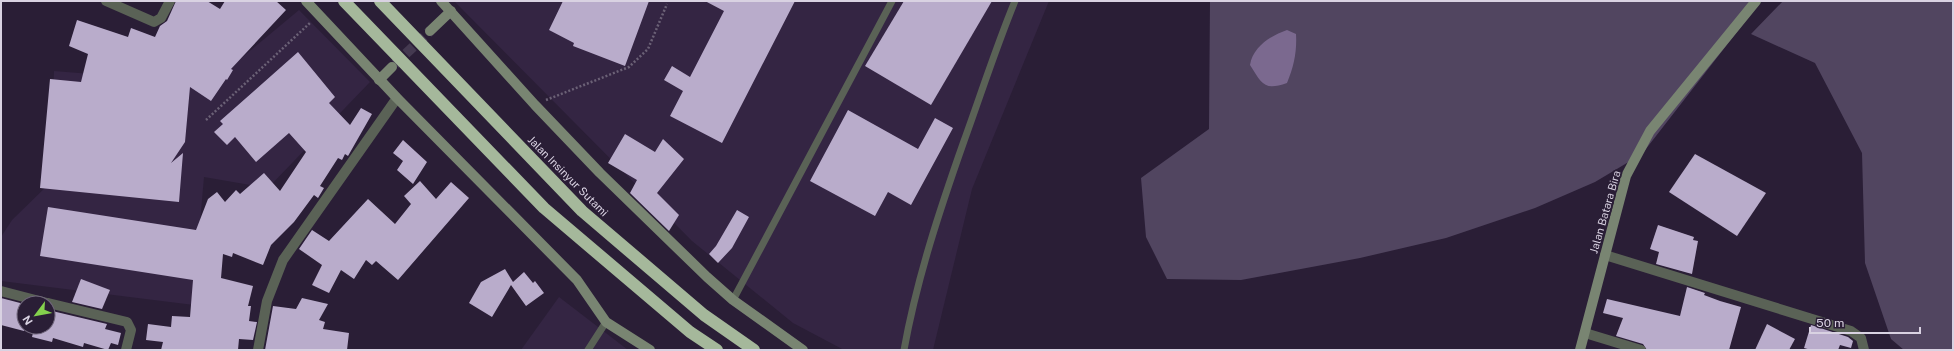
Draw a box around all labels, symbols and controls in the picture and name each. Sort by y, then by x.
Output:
street label: Jalan Insinyur Sutami [525,133,611,219]
street label: Jalan Batara Bira [1587,169,1623,255]
north arrow [16,295,56,335]
scale bar [1810,309,1920,335]
text: N [20,313,35,327]
text: 50 m [1816,316,1844,330]

